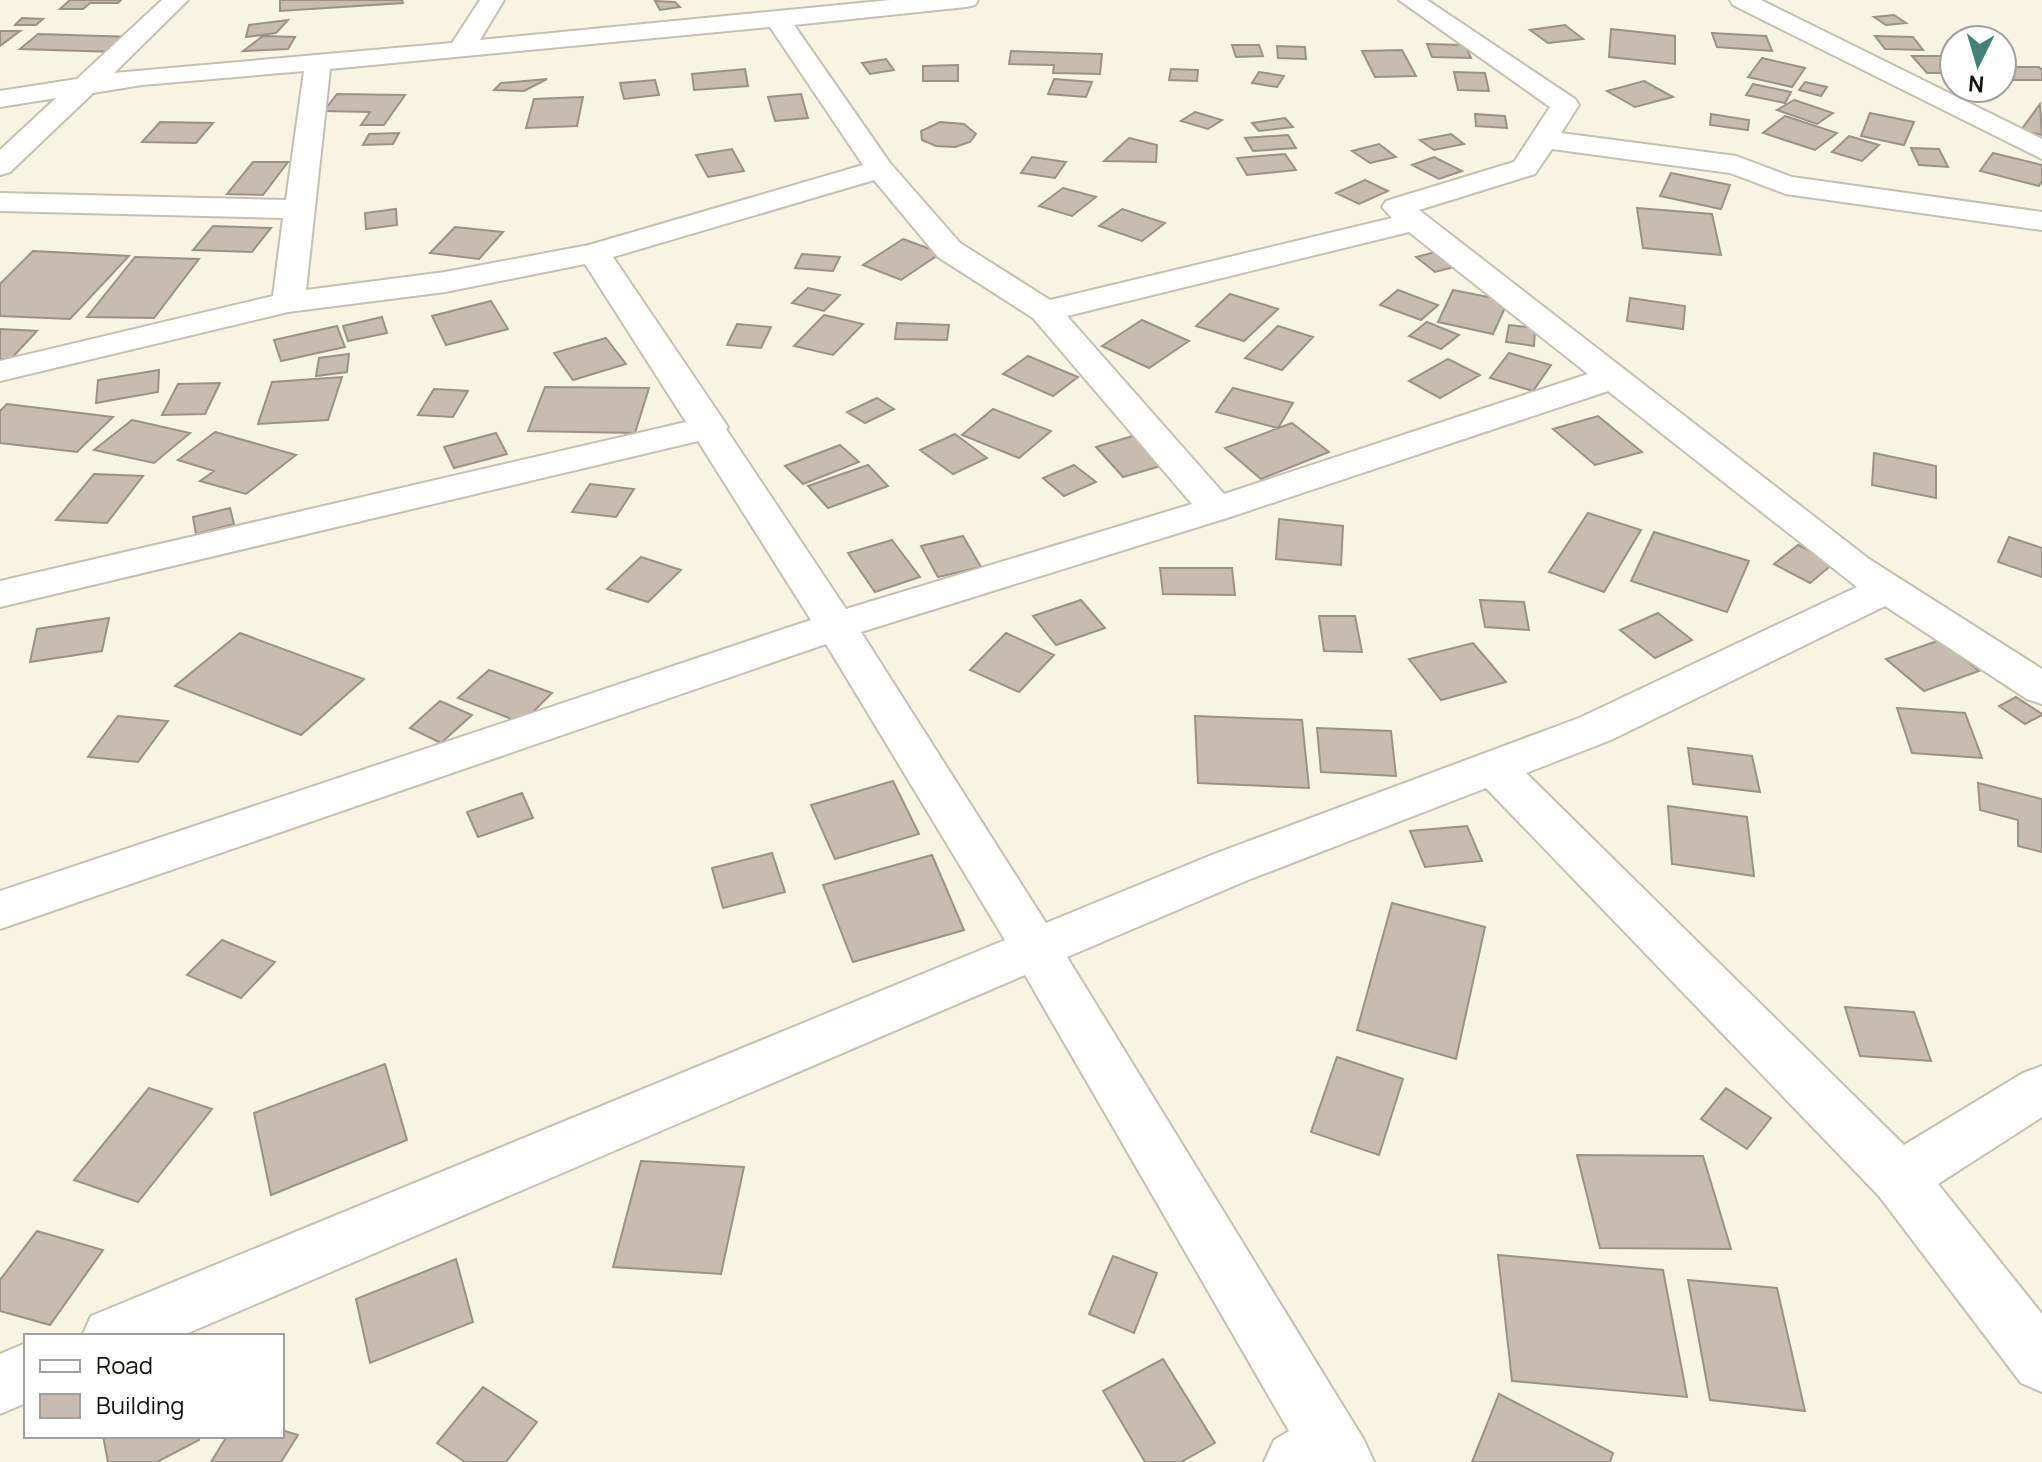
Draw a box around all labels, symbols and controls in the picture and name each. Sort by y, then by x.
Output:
north arrow [1938,24,2018,104]
text: N [1967,68,1985,100]
legend [24,1334,284,1438]
text: Road [96,1348,153,1381]
text: Building [96,1388,184,1421]

